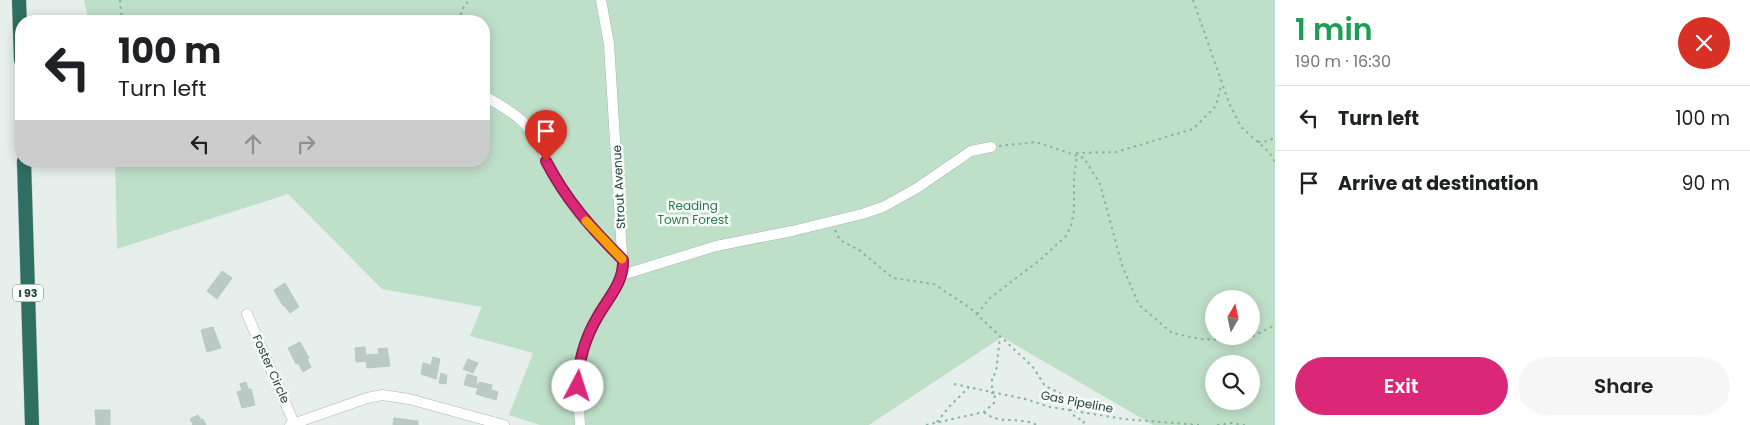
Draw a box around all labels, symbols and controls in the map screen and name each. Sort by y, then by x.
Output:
text: 1 min [1295,8,1373,51]
button: close [1678,17,1730,69]
text: 100 m [118,26,221,75]
icon: left [35,35,100,100]
text: 190 m · 16:30 [1295,50,1391,73]
text: Turn left [118,73,206,104]
icon: left [1295,104,1323,132]
text: Turn left [1338,105,1419,132]
text: 100 m [1675,105,1730,132]
pin [525,110,567,161]
icon: arrive [532,117,560,145]
icon: left [186,130,214,158]
icon: ahead [239,130,267,158]
icon: right [292,130,320,158]
street label: Strout Avenue [608,145,629,229]
icon: arrive [1295,169,1323,197]
text: Arrive at destination [1338,170,1539,197]
text: 90 m [1681,170,1730,197]
park label: Reading Town Forest [657,197,729,228]
road number: I 93 [13,284,43,302]
north arrow [1205,290,1260,345]
map controls [1205,290,1260,410]
street label: Foster Circle [249,332,294,406]
button: search [1205,355,1260,410]
button: Exit [1295,357,1508,415]
button: Share [1518,357,1730,415]
position arrow [551,359,603,411]
street label: Gas Pipeline [1039,386,1115,417]

